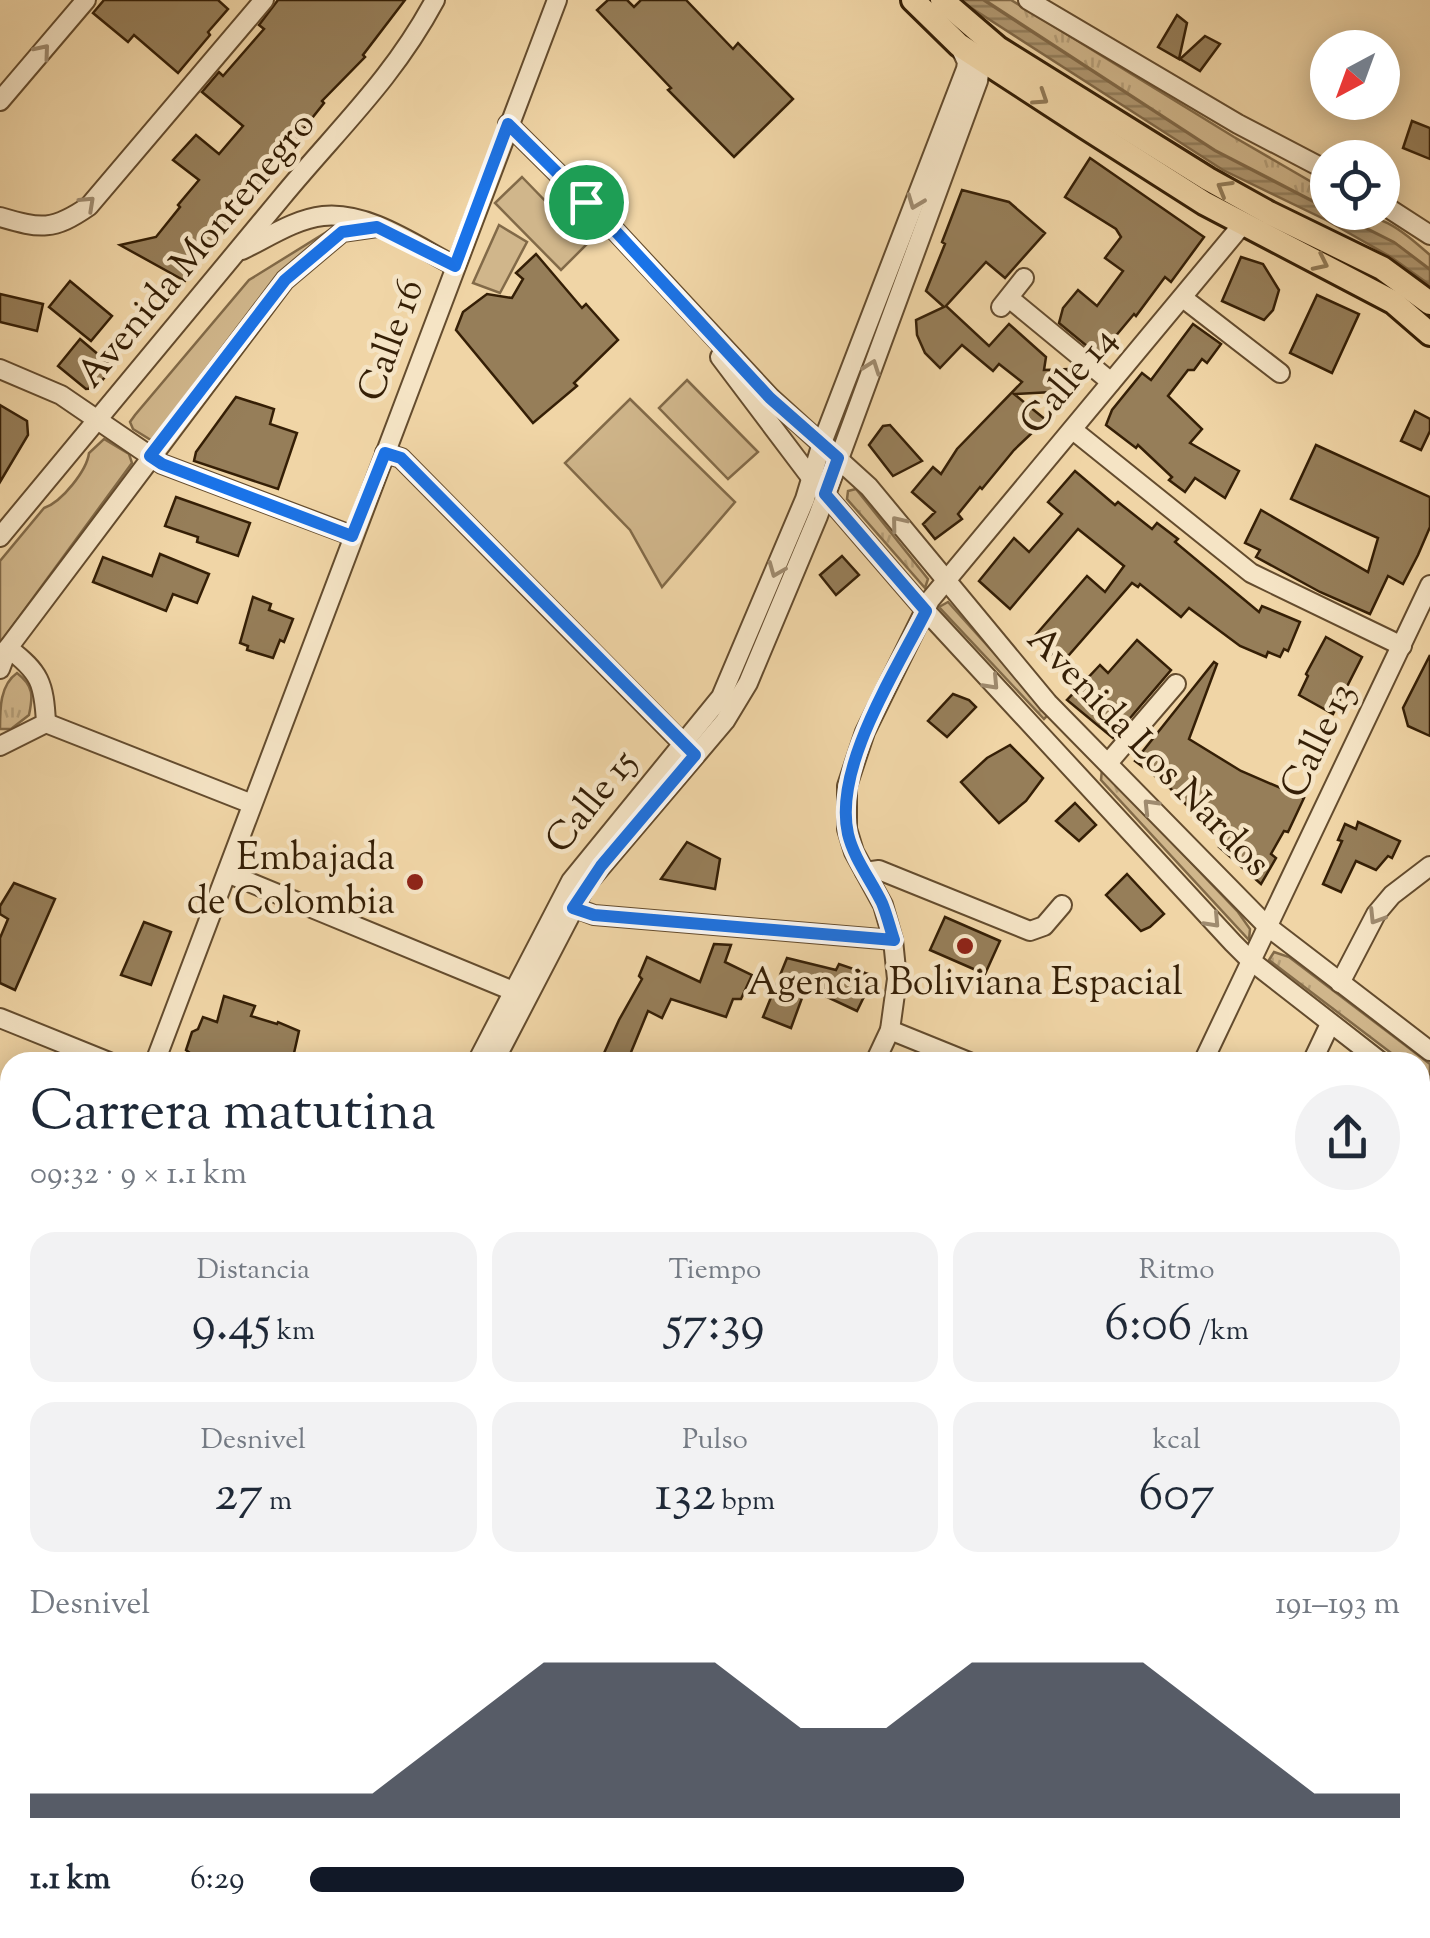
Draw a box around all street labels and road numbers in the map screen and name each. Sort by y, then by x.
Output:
street label: Avenida Montenegro [66,101,330,401]
street label: Calle 16 [346,273,440,409]
street label: Calle 14 [1009,316,1131,448]
street label: Avenida Los Nardos [1013,615,1281,891]
street label: Calle 13 [1269,674,1371,808]
street label: Calle 15 [534,739,652,867]

